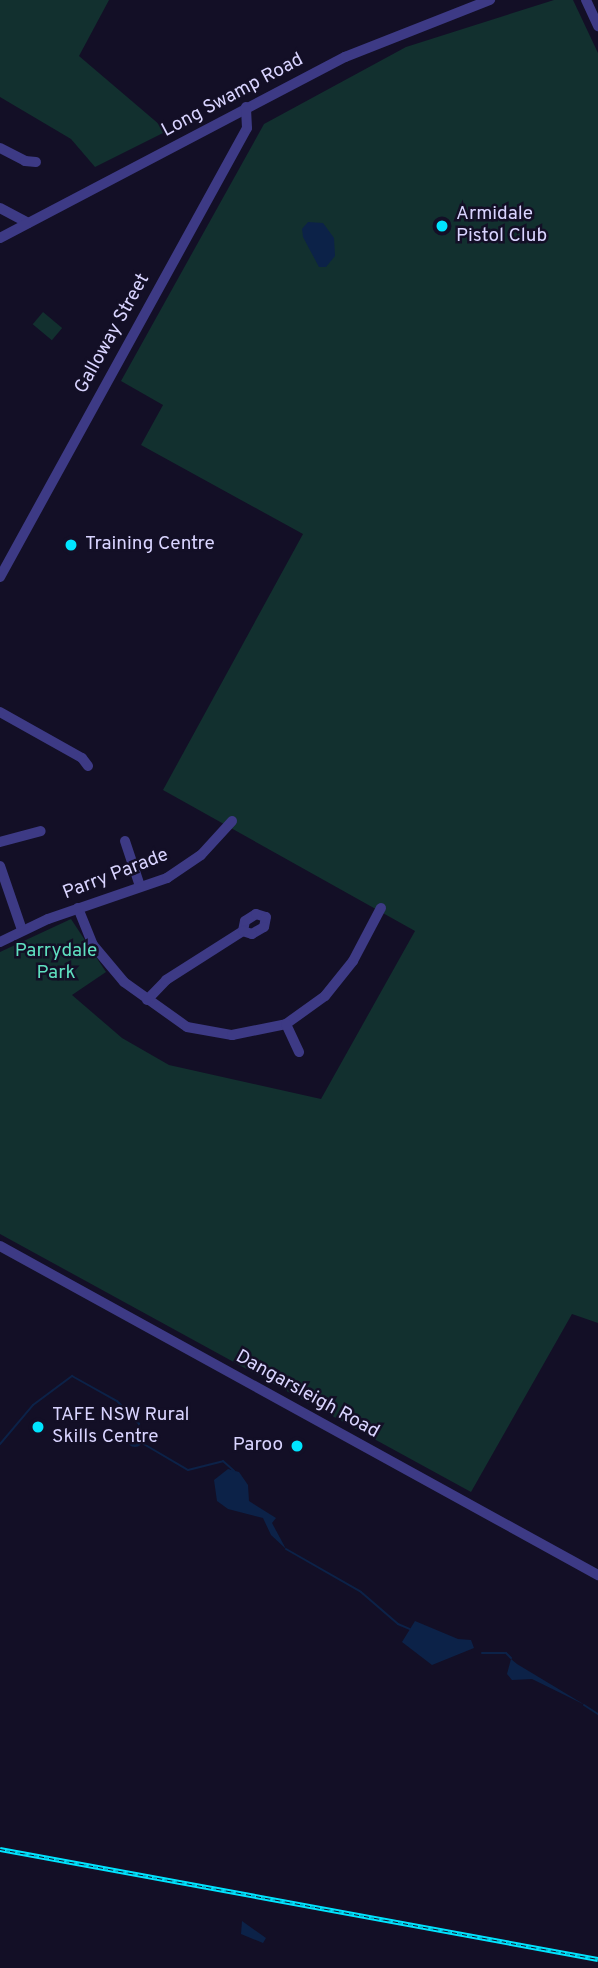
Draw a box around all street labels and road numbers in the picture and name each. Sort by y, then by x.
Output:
street label: Long Swamp Road [158,49,308,143]
street label: Galloway Street [71,270,155,398]
street label: Parry Parade [60,844,172,906]
street label: Dangarsleigh Road [231,1346,383,1444]

